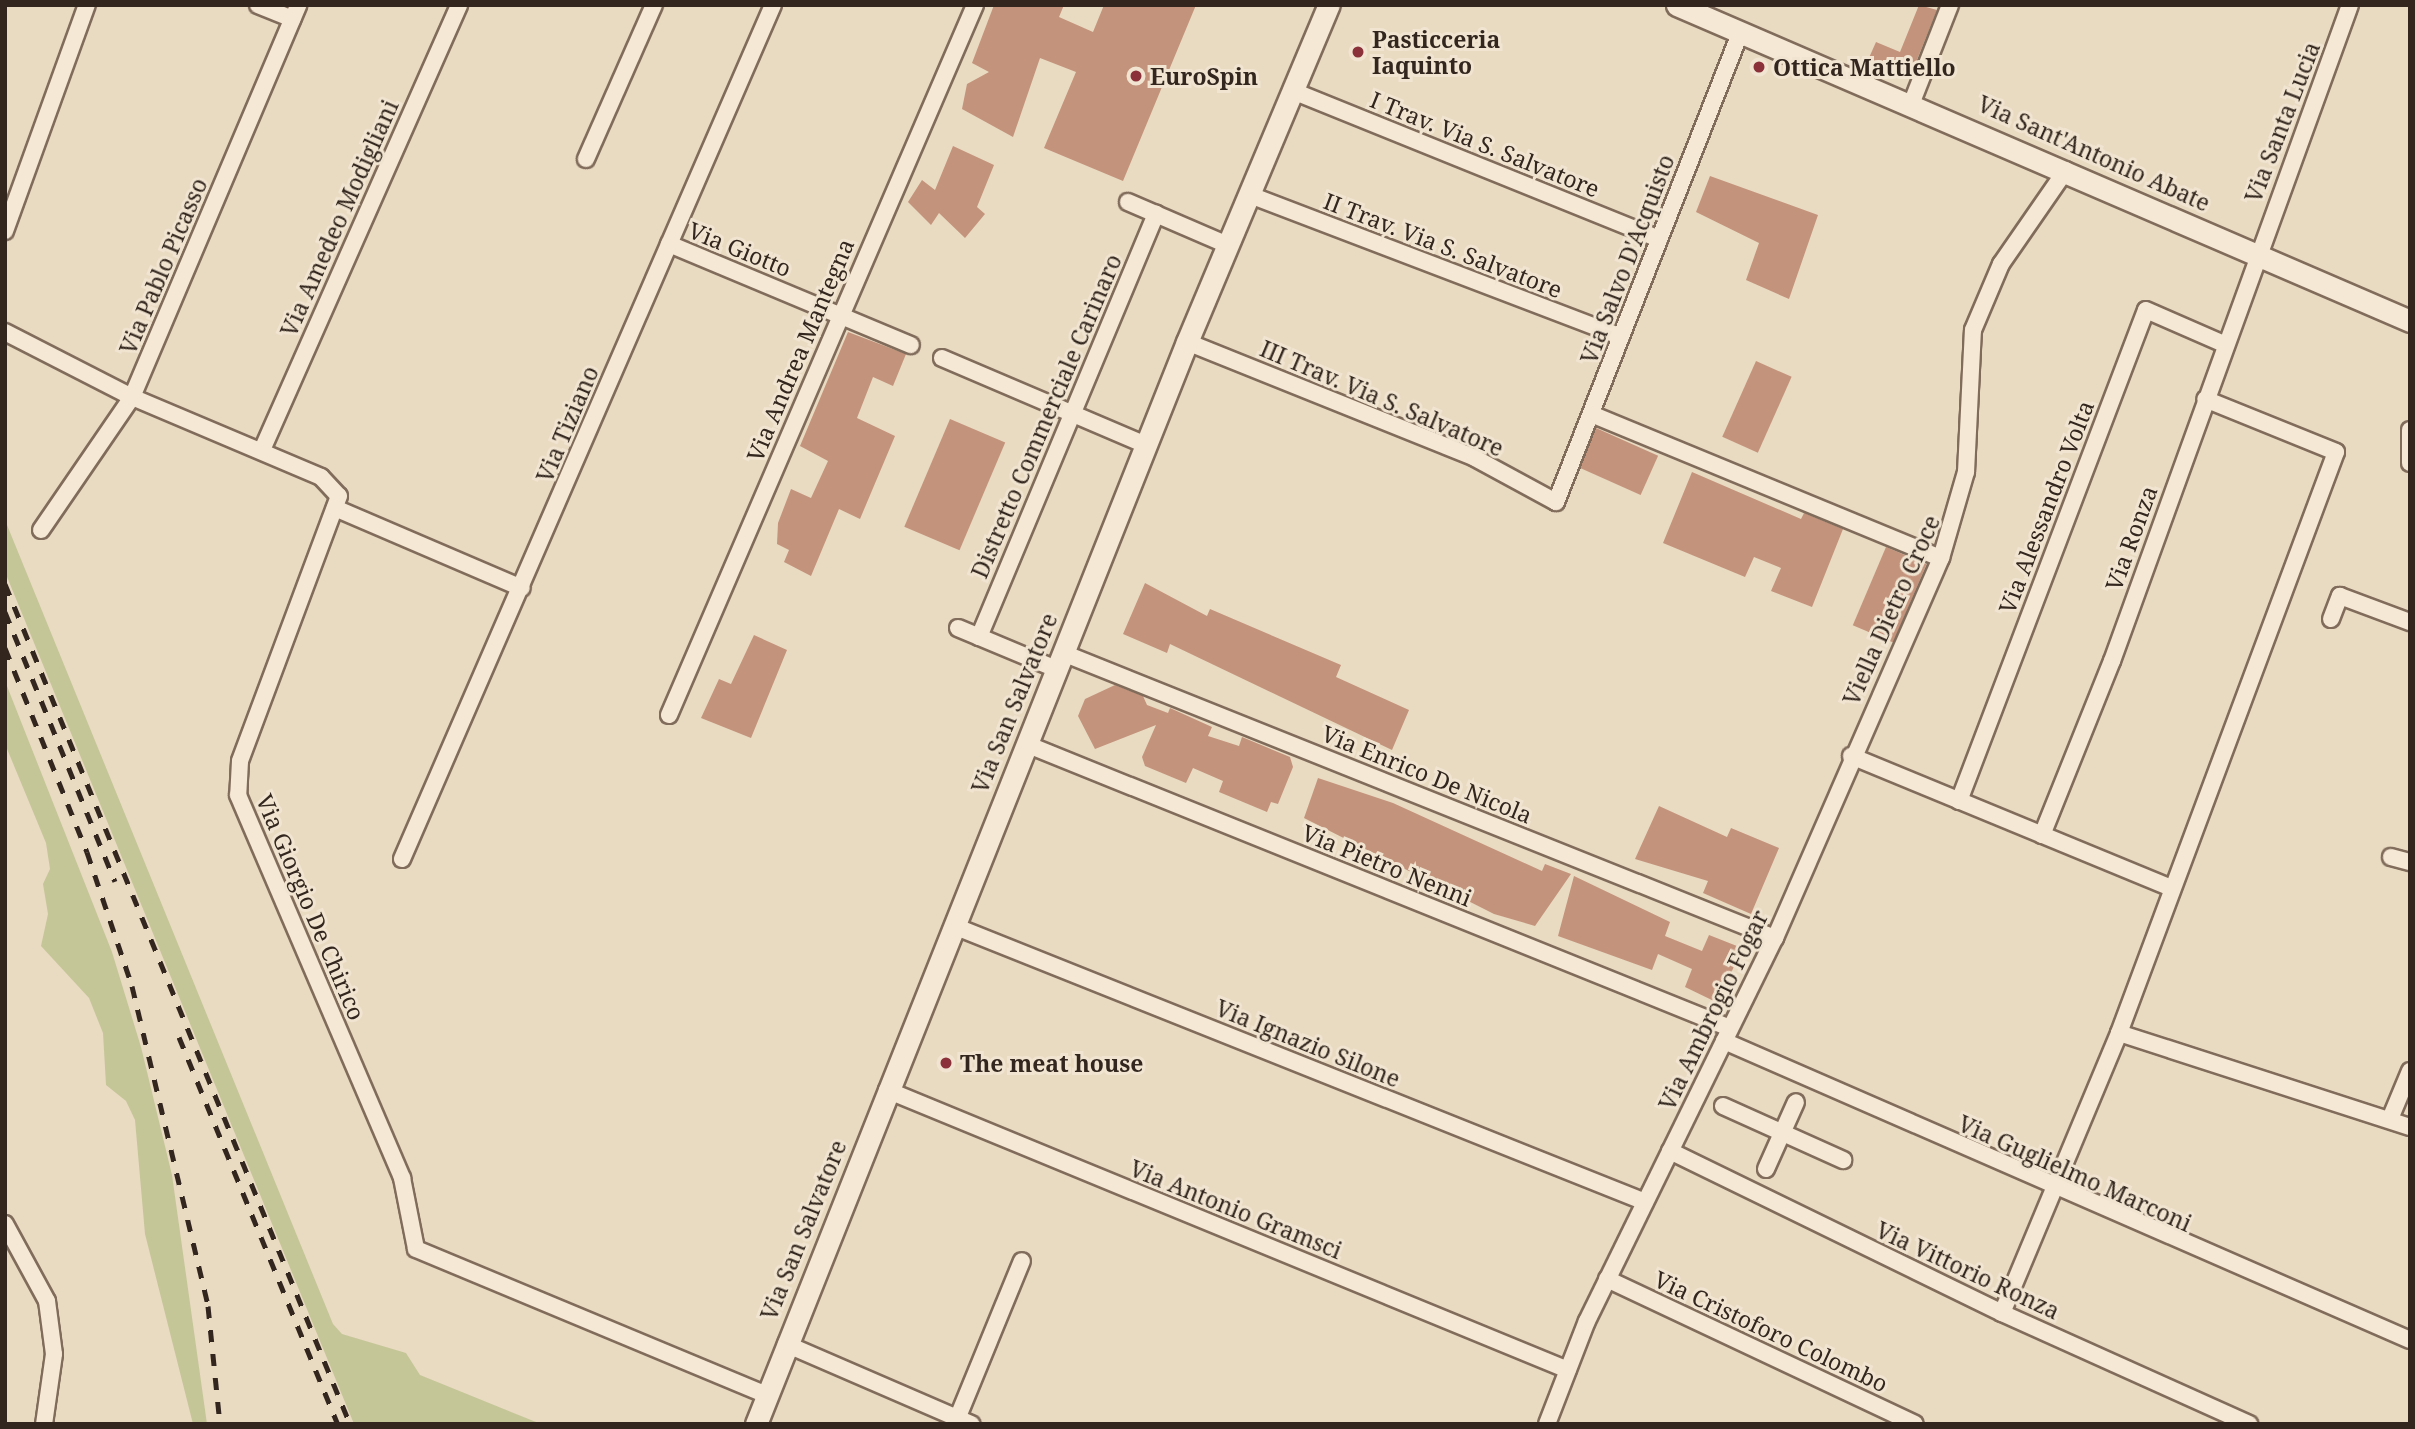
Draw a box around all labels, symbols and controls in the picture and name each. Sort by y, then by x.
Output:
place label: Pasticceria Iaquinto [1372,25,1500,79]
street label: Via Santa Lucia [2239,38,2325,206]
marker: Pasticceria Iaquinto [1350,44,1366,60]
place label: Ottica Mattiello [1773,53,1956,81]
marker: Ottica Mattiello [1751,59,1767,75]
place label: EuroSpin [1150,62,1258,90]
marker: EuroSpin [1128,68,1144,84]
street label: I Trav. Via S. Salvatore [1366,85,1604,203]
street label: Via Sant'Antonio Abate [1974,89,2214,217]
street label: Via Amedeo Modigliani [274,95,404,341]
street label: Via Salvo D'Acquisto [1574,151,1680,367]
street label: Via Pablo Picasso [113,174,213,358]
street label: II Trav. Via S. Salvatore [1320,187,1566,303]
street label: Via Giotto [685,216,795,282]
street label: Via Andrea Mantegna [741,235,859,465]
street label: Distretto Commerciale Carinaro [965,250,1127,582]
street label: III Trav. Via S. Salvatore [1256,334,1508,462]
street label: Via Tiziano [530,362,604,486]
street label: Via Alessandro Volta [1993,397,2099,617]
street label: Via Ronza [2099,482,2163,594]
street label: Viella Dietro Croce [1837,511,1945,709]
street label: Via San Salvatore [965,609,1063,797]
street label: Via Enrico De Nicola [1318,719,1536,829]
street label: Via Giorgio De Chirico [251,790,371,1024]
street label: Via Pietro Nenni [1298,818,1476,912]
street label: Via Ambrogio Fogar [1653,906,1773,1114]
street label: Via Ignazio Silone [1212,993,1404,1093]
place label: The meat house [960,1049,1143,1077]
marker: The meat house [938,1055,954,1071]
street label: Via Guglielmo Marconi [1954,1109,2196,1237]
street label: Via San Salvatore [754,1136,852,1324]
street label: Via Antonio Gramsci [1126,1154,1346,1264]
street label: Via Vittorio Ronza [1872,1215,2064,1325]
street label: Via Cristoforo Colombo [1650,1265,1892,1397]

